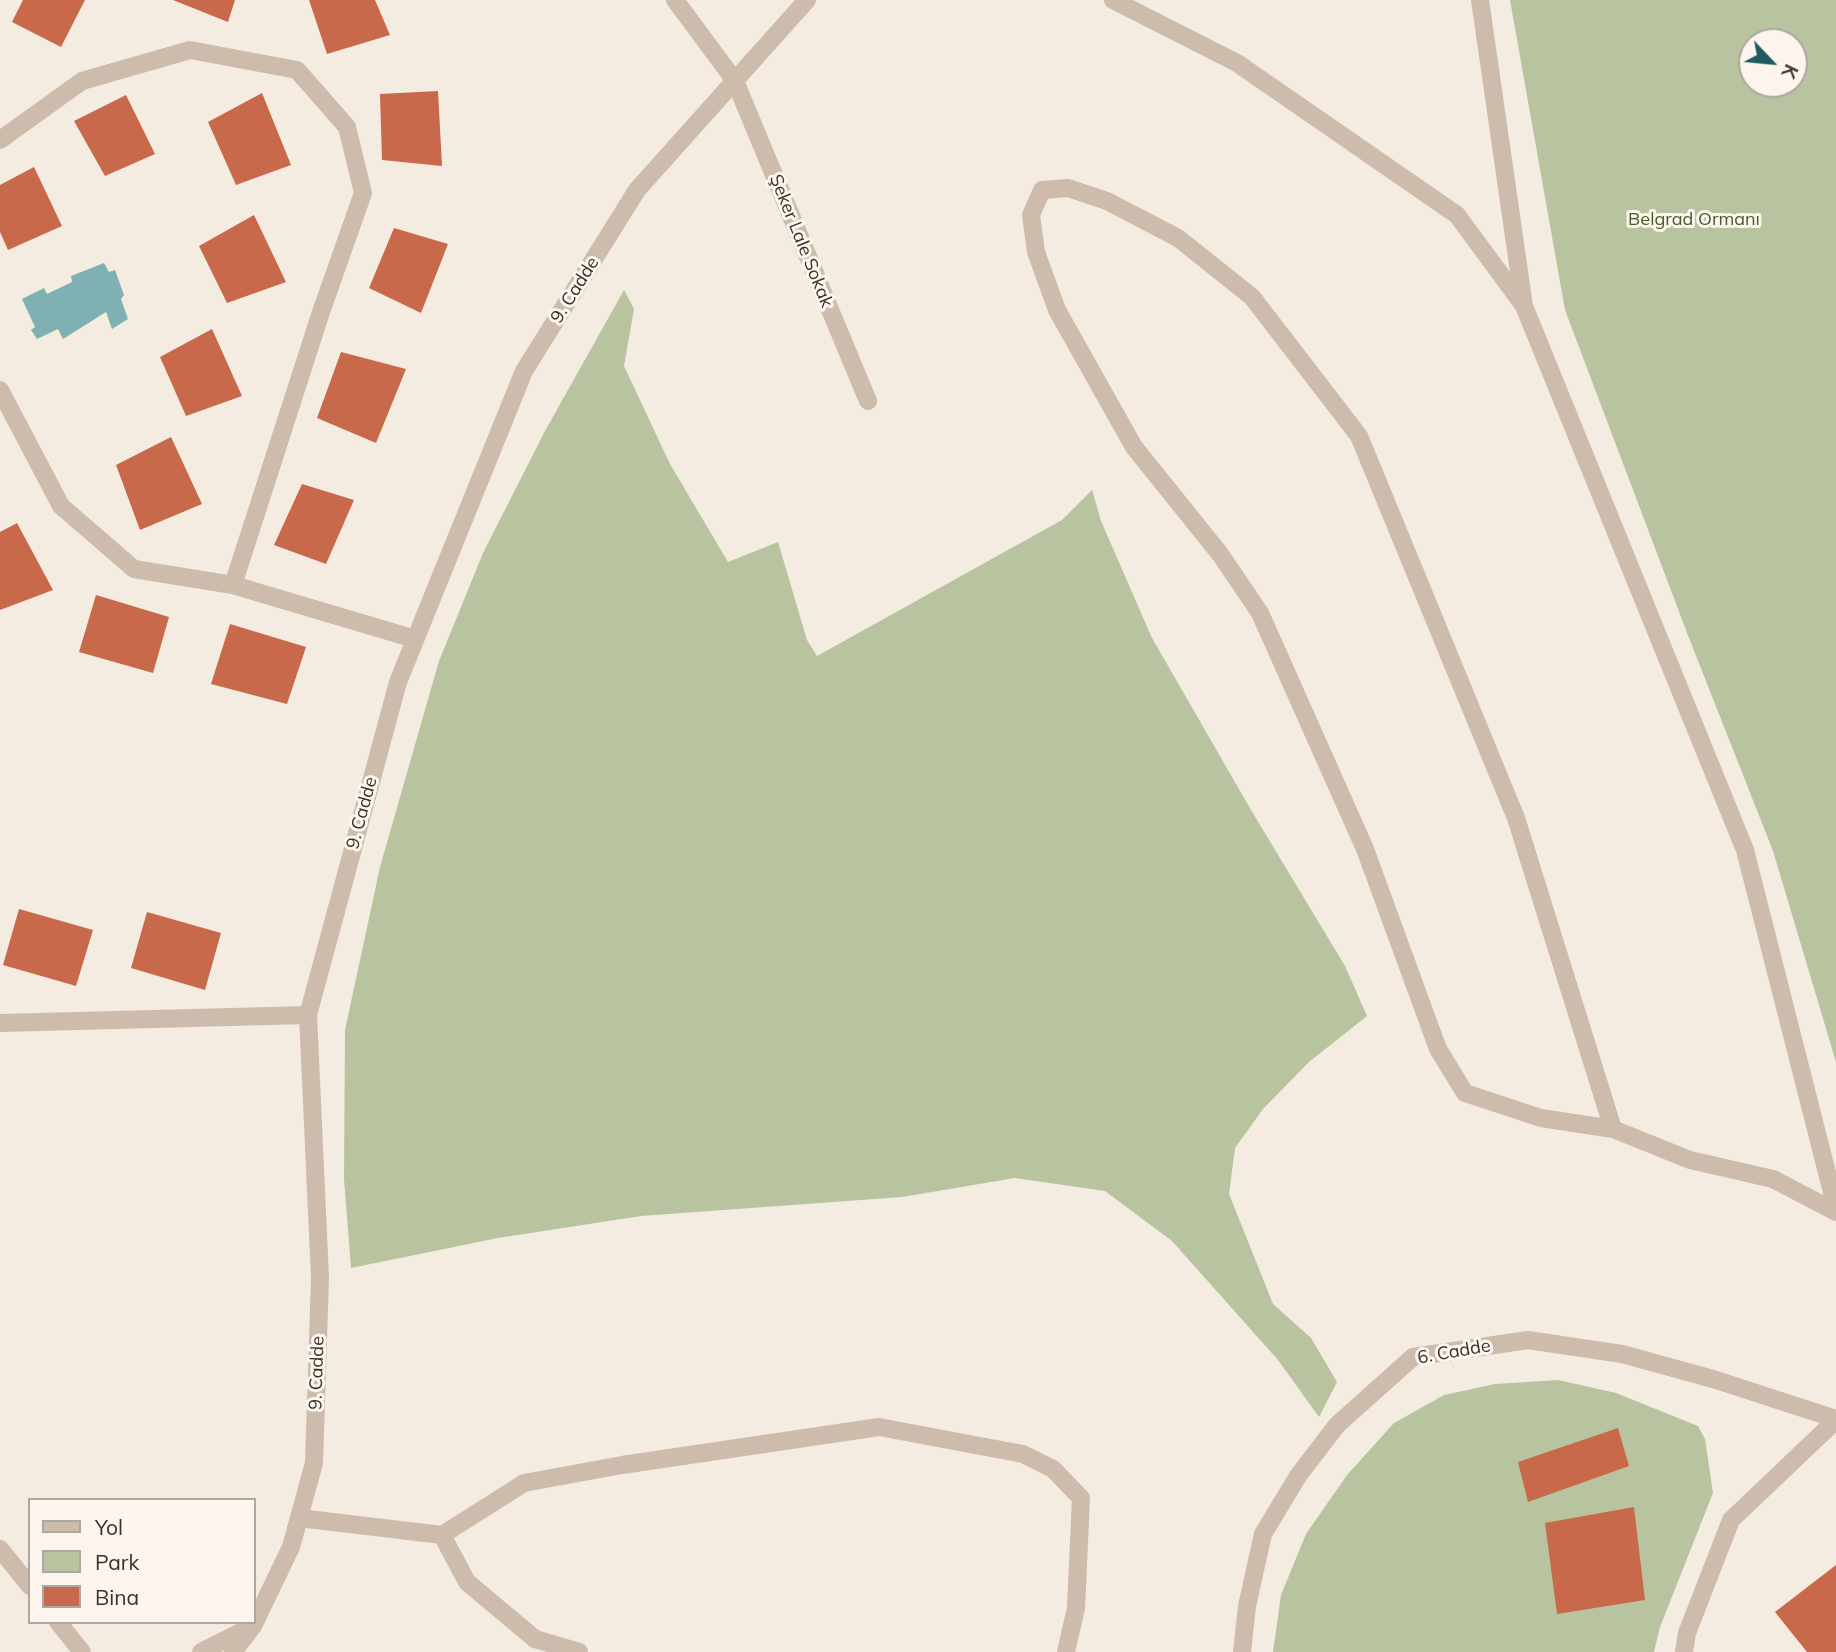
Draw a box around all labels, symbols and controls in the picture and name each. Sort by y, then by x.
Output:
north arrow [1738,28,1808,98]
text: K [1777,60,1804,82]
street label: Şeker Lale Sokak [765,171,837,311]
park label: Belgrad Ormanı [1628,209,1760,231]
street label: 9. Cadde [546,253,604,327]
street label: 9. Cadde [342,775,382,851]
street label: 6. Cadde [1416,1335,1492,1369]
street label: 9. Cadde [305,1336,329,1410]
legend [28,1498,256,1624]
text: Yol [95,1514,123,1540]
text: Park [95,1549,139,1575]
text: Bina [95,1584,139,1610]

